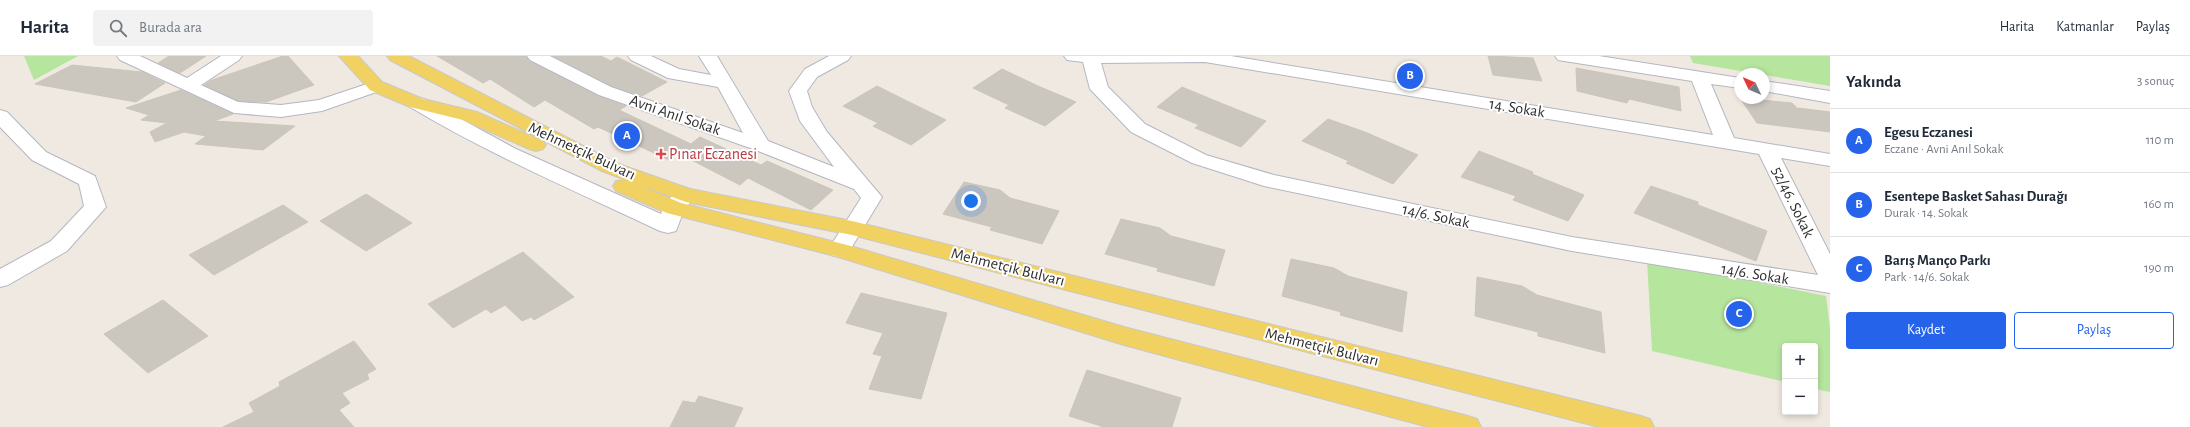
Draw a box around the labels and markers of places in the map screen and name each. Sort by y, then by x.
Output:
pin: B [1397,61,1423,91]
pin: A [614,121,640,151]
place label: Pınar Eczanesi [669,146,757,162]
marker: Pınar Eczanesi [656,149,666,159]
pin: C [1726,299,1752,329]

